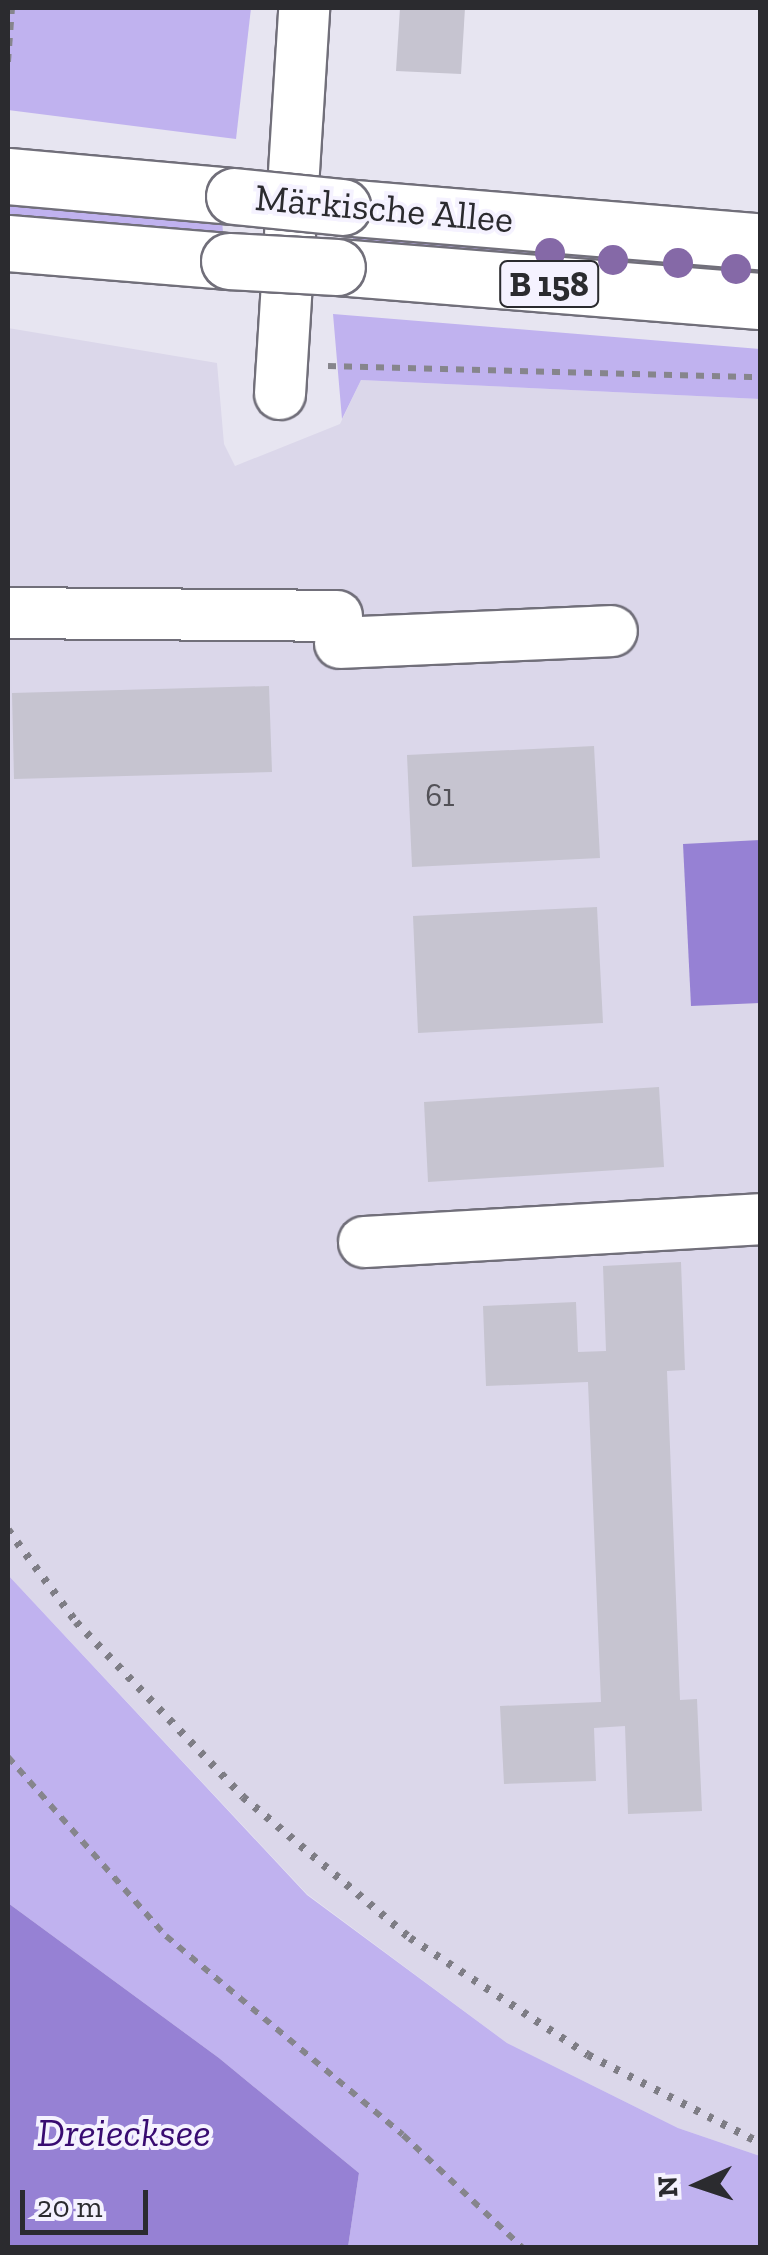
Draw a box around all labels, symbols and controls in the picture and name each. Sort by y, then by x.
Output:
street label: Märkische Allee [252,175,516,243]
road number: B 158 [499,254,599,314]
house number: 61 [425,776,455,814]
water label: Dreiecksee [37,2108,211,2156]
north arrow [648,2135,748,2235]
scale bar [25,2170,152,2232]
text: N [651,2175,685,2198]
text: 20 m [37,2189,102,2225]

